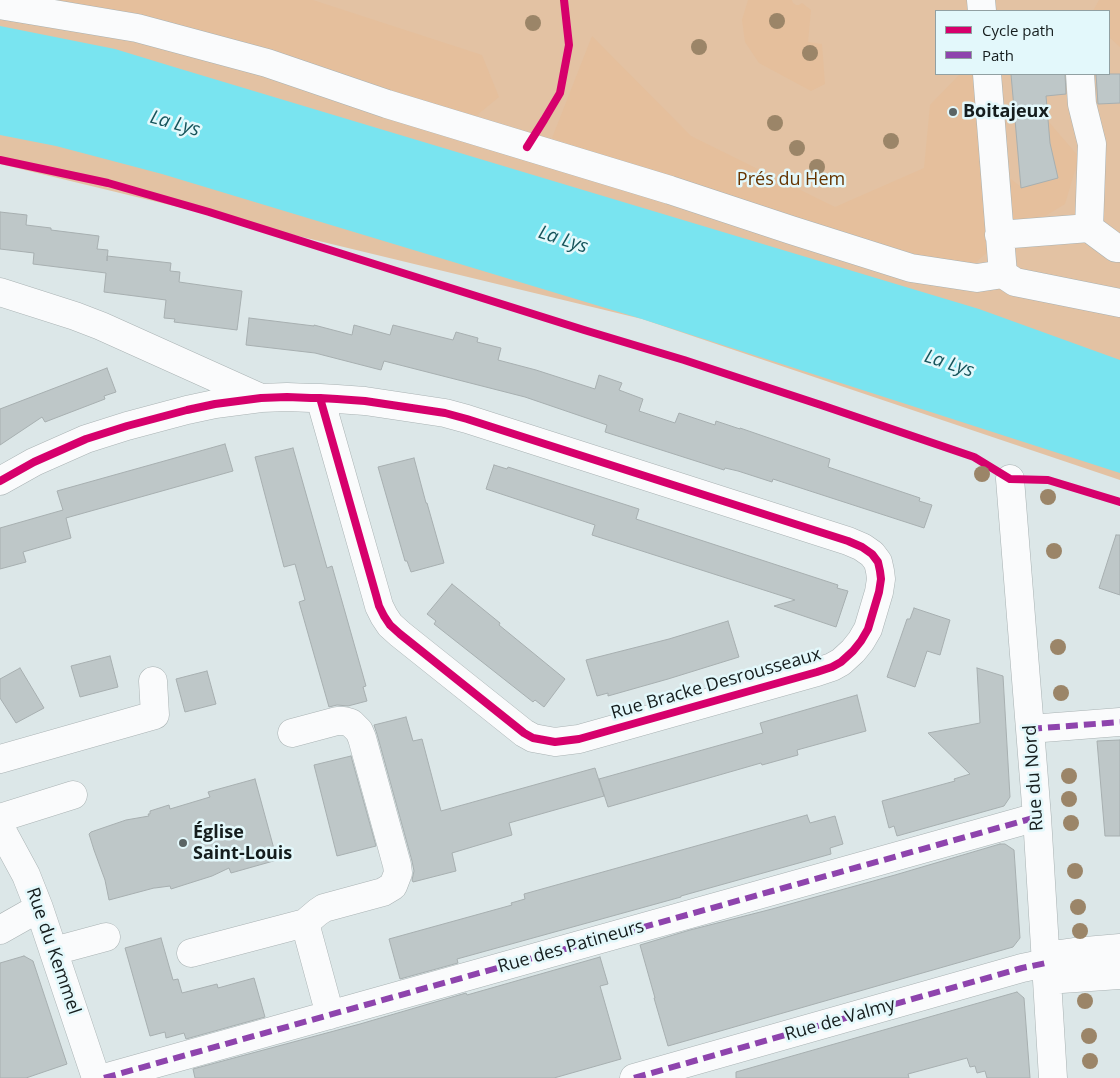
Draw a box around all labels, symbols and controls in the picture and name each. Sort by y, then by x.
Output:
legend [935,10,1110,75]
text: Cycle path [982,20,1054,40]
text: Path [982,45,1014,65]
place label: Boitajeux [963,101,1049,123]
water label: La Lys [147,106,203,142]
marker: Boitajeux [947,106,959,118]
park label: Prés du Hem [737,169,845,191]
water label: La Lys [535,221,591,259]
water label: La Lys [921,345,977,383]
street label: Rue Bracke Desrousseaux [608,644,824,724]
street label: Rue du Nord [1020,724,1048,832]
place label: Église Saint-Louis [193,822,292,864]
marker: Église Saint-Louis [177,837,189,849]
street label: Rue du Kemmel [21,885,85,1017]
street label: Rue des Patineurs [495,916,647,978]
street label: Rue de Valmy [782,994,898,1046]

